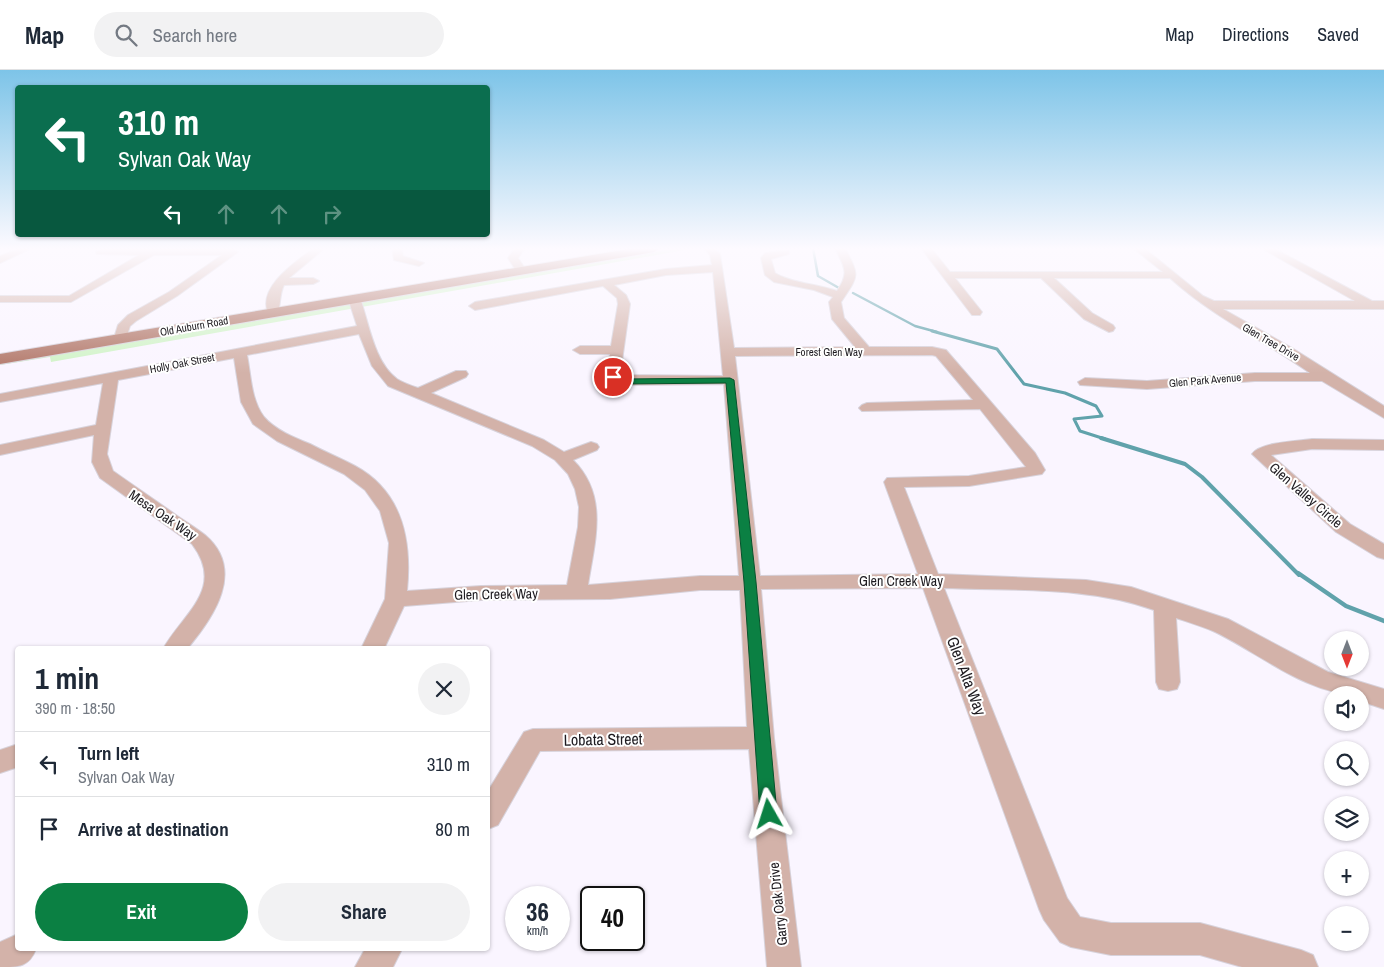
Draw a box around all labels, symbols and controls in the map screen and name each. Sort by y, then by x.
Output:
search box [94,12,444,57]
text: Map [25,19,64,51]
icon: search [112,21,140,49]
text: Search here [152,22,237,48]
text: Map [1165,22,1194,47]
text: Directions [1222,22,1289,47]
text: Saved [1317,22,1359,47]
text: 310 m [118,99,199,146]
icon: left [35,105,100,170]
text: Sylvan Oak Way [118,144,251,174]
icon: left [159,200,187,228]
icon: ahead [212,200,240,228]
icon: ahead [265,200,293,228]
icon: right [318,200,346,228]
street label: Old Auburn Road [159,313,229,339]
street label: Glen Tree Drive [1240,320,1302,364]
street label: Forest Glen Way [796,345,863,359]
street label: Holly Oak Street [148,350,216,376]
pin [592,356,634,398]
icon: arrive [599,363,627,391]
street label: Glen Park Avenue [1168,370,1242,390]
street label: Glen Valley Circle [1266,458,1346,532]
street label: Mesa Oak Way [126,486,201,544]
street label: Glen Creek Way [859,572,943,590]
street label: Glen Creek Way [454,584,538,604]
north arrow [1324,631,1369,676]
map controls [1324,631,1369,951]
street label: Glen Alta Way [942,633,992,719]
text: 1 min [35,658,99,698]
button: close [418,663,470,715]
button: sound [1324,686,1369,731]
text: 390 m · 18:50 [35,697,115,719]
street label: Lobata Street [563,727,643,751]
text: Turn left [78,740,139,766]
button: search [1324,741,1369,786]
icon: left [35,750,63,778]
text: 310 m [427,751,470,777]
text: Sylvan Oak Way [78,766,175,788]
position arrow [742,787,794,839]
button: layers [1324,796,1369,841]
icon: arrive [35,815,63,843]
text: Arrive at destination [78,816,229,842]
text: 80 m [435,816,470,842]
button: + [1324,851,1369,896]
street label: Garry Oak Drive [765,861,791,947]
button: Exit [35,883,248,941]
button: Share [258,883,470,941]
speed limit sign: 40 [580,886,645,951]
text: 36 [526,895,549,929]
button: − [1324,906,1369,951]
text: km/h [527,923,548,939]

